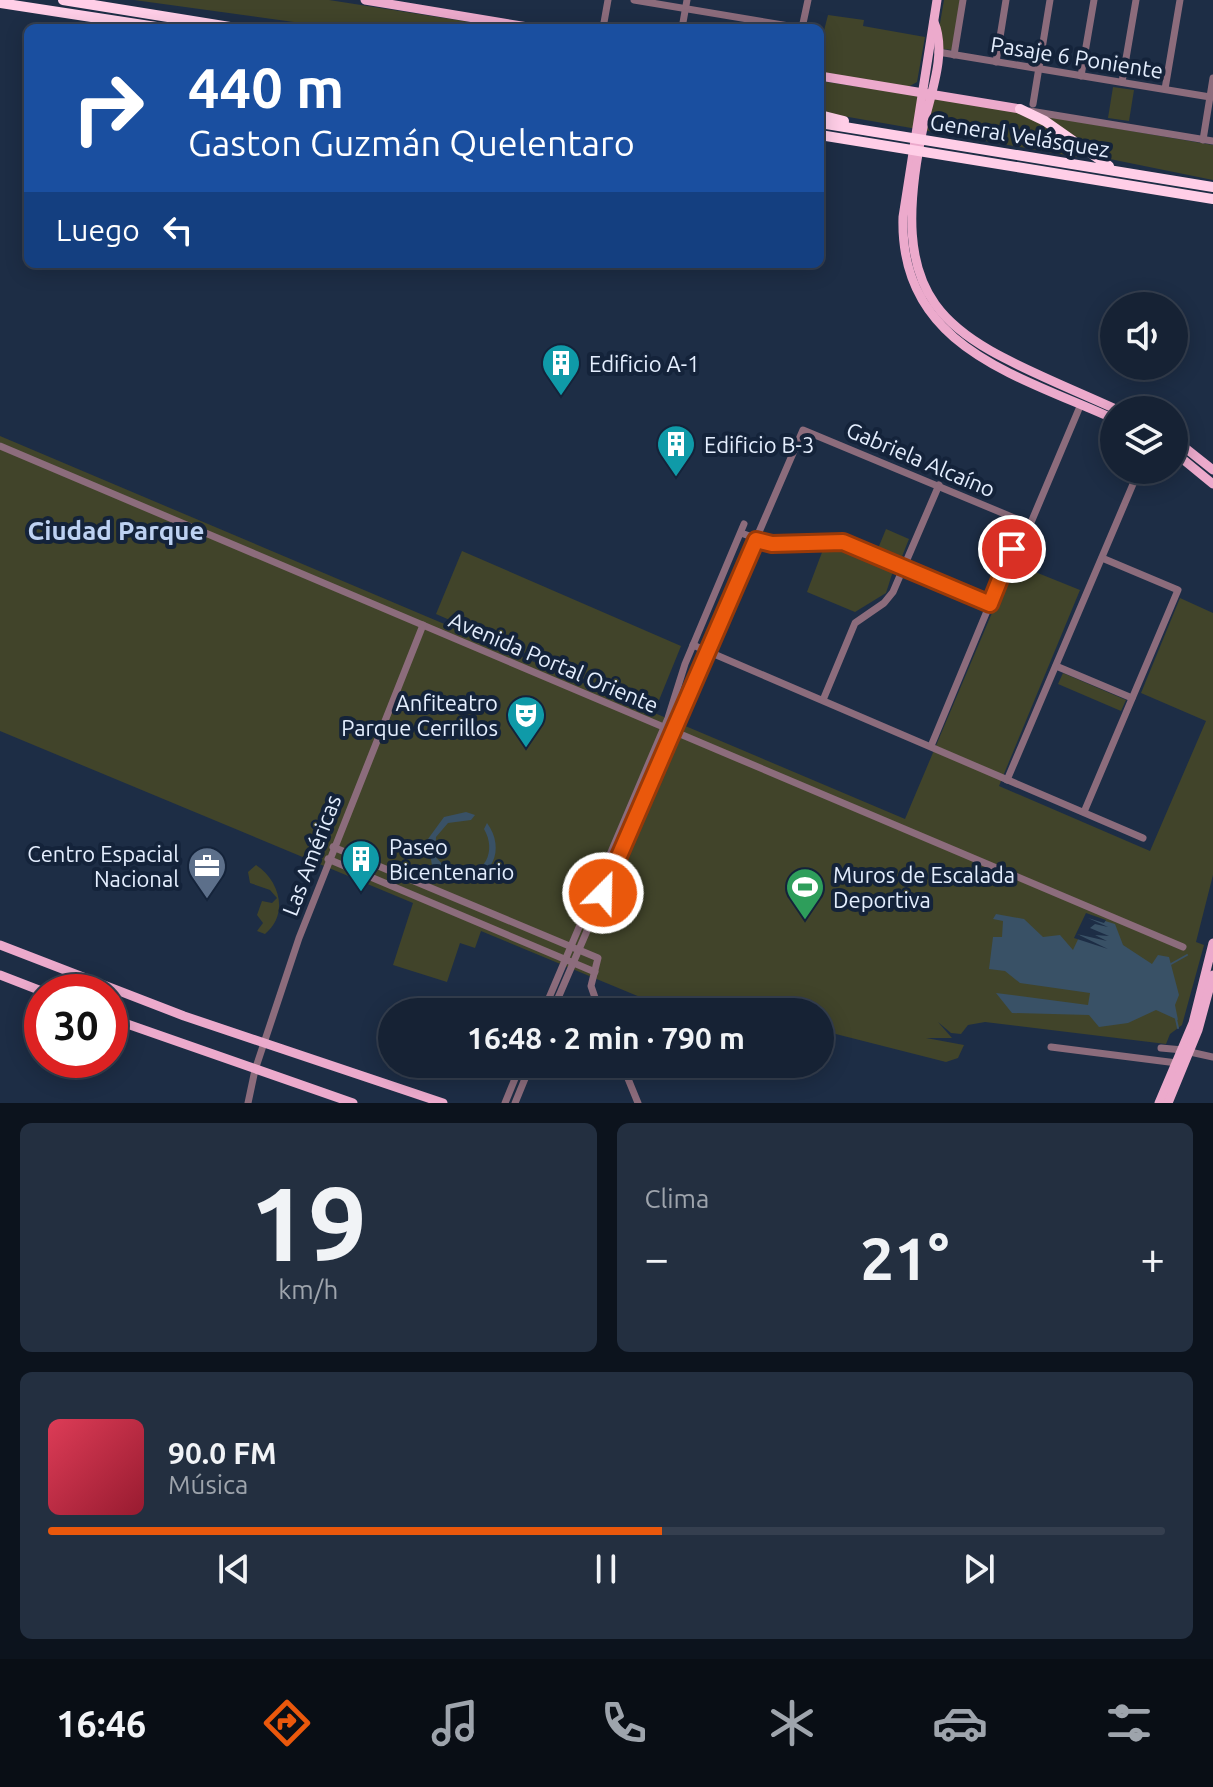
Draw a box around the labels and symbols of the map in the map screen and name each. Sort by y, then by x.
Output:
street label: Pasaje 6 Poniente [989,31,1165,83]
street label: General Velásquez [928,108,1112,162]
building icon: Edificio A-1 [540,342,582,397]
place label: Edificio A-1 [589,351,700,376]
street label: Gabriela Alcaíno [843,416,999,502]
building icon: Edificio B-3 [655,423,697,478]
place label: Edificio B-3 [704,432,814,457]
pin [978,515,1046,583]
district label: Ciudad Parque [28,516,204,545]
street label: Avenida Portal Oriente [446,607,662,717]
place label: Anfiteatro Parque Cerrillos [341,690,498,740]
theatre icon: Anfiteatro Parque Cerrillos [505,694,547,749]
street label: Las Américas [277,791,345,919]
place label: Paseo Bicentenario [389,834,514,884]
building icon: Paseo Bicentenario [340,838,382,893]
place label: Centro Espacial Nacional [27,841,179,891]
office icon: Centro Espacial Nacional [186,845,228,900]
position arrow [561,851,645,935]
place label: Muros de Escalada Deportiva [833,862,1015,912]
sports icon: Muros de Escalada Deportiva [784,866,826,921]
speed limit sign: 30 [24,974,128,1078]

